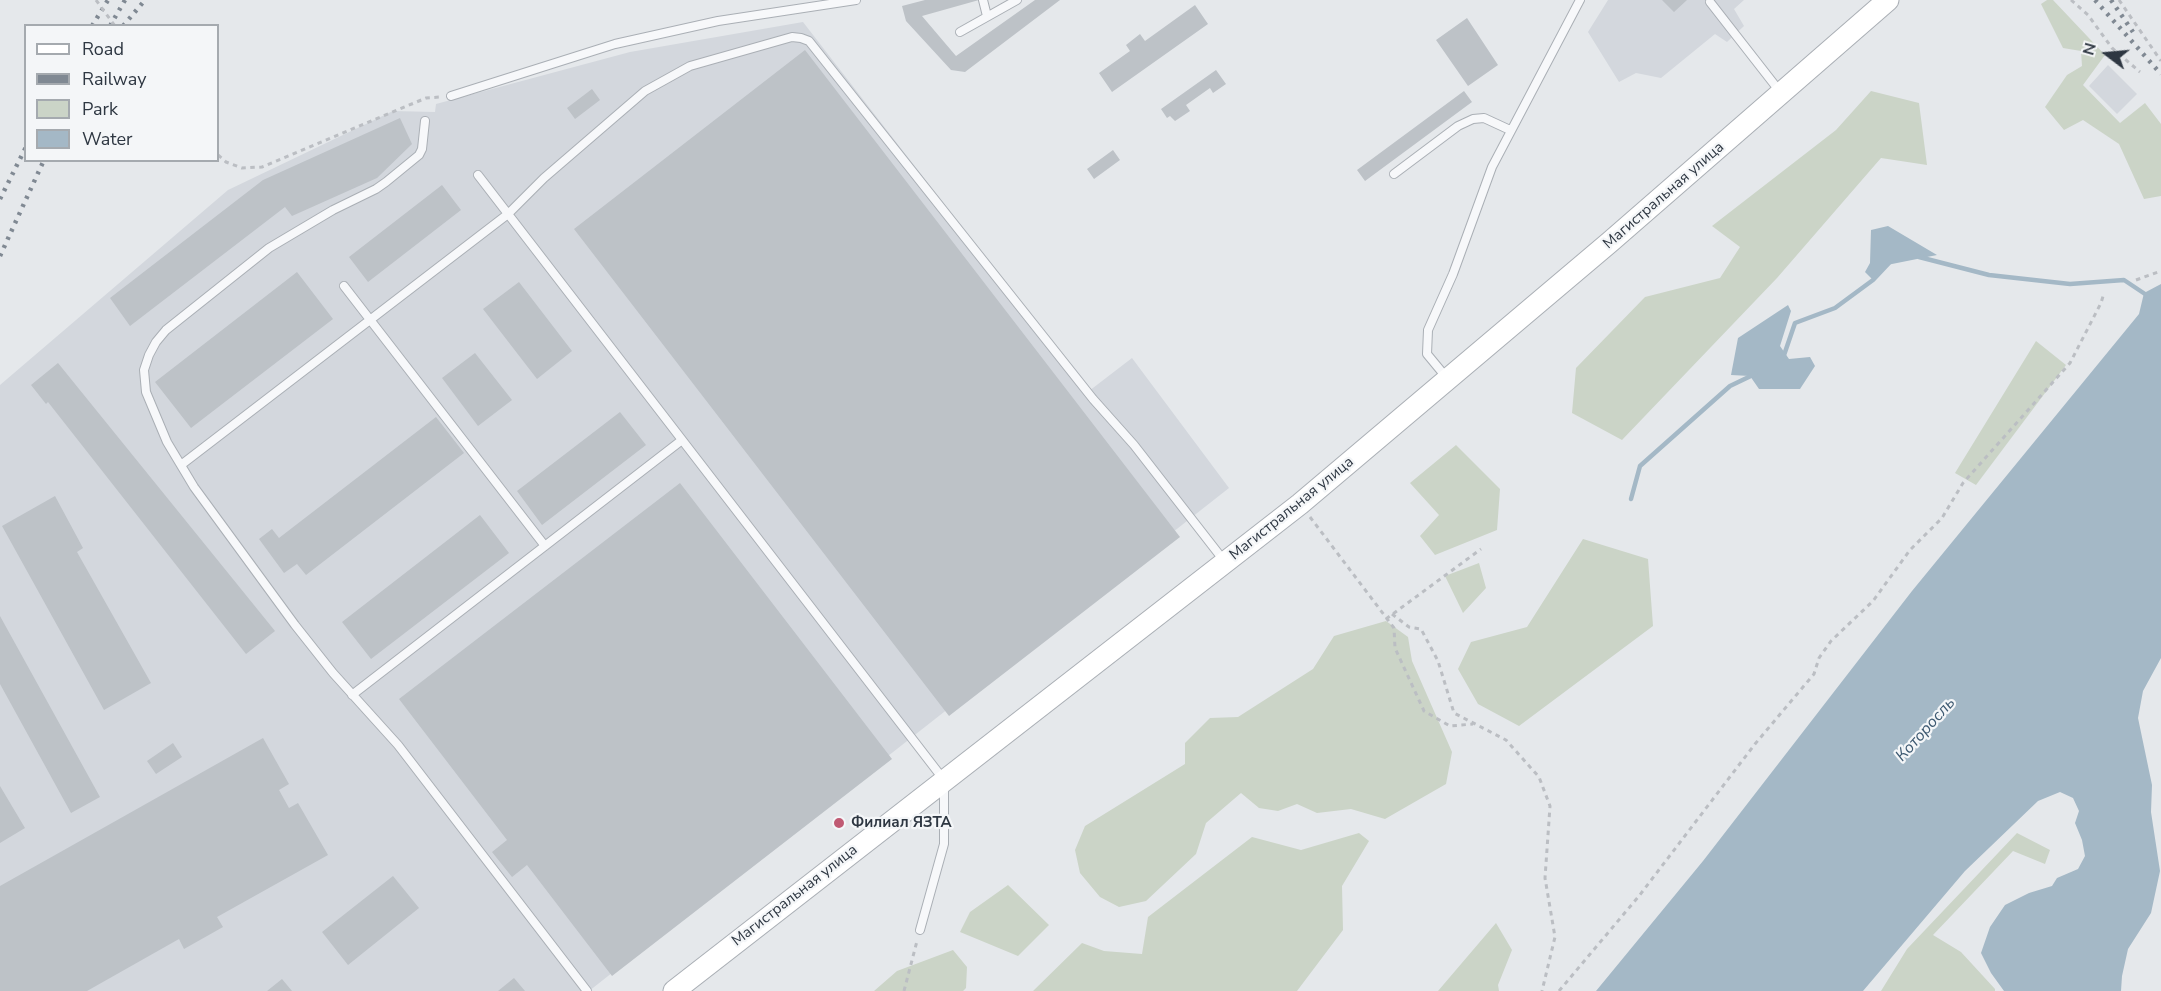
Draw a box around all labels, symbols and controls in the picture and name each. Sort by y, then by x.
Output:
legend [24,24,219,162]
north arrow [2077,24,2137,84]
text: Road [82,37,124,61]
text: N [2077,40,2102,58]
text: Railway [82,67,147,91]
text: Park [82,97,118,121]
text: Water [82,127,133,151]
street label: Магистральная улица [1600,139,1728,253]
street label: Магистральная улица [1226,453,1358,565]
water label: Которосль [1892,694,1960,766]
place label: Филиал ЯЗТА [851,814,952,832]
marker: Филиал ЯЗТА [832,816,846,830]
street label: Магистральная улица [729,841,861,951]

